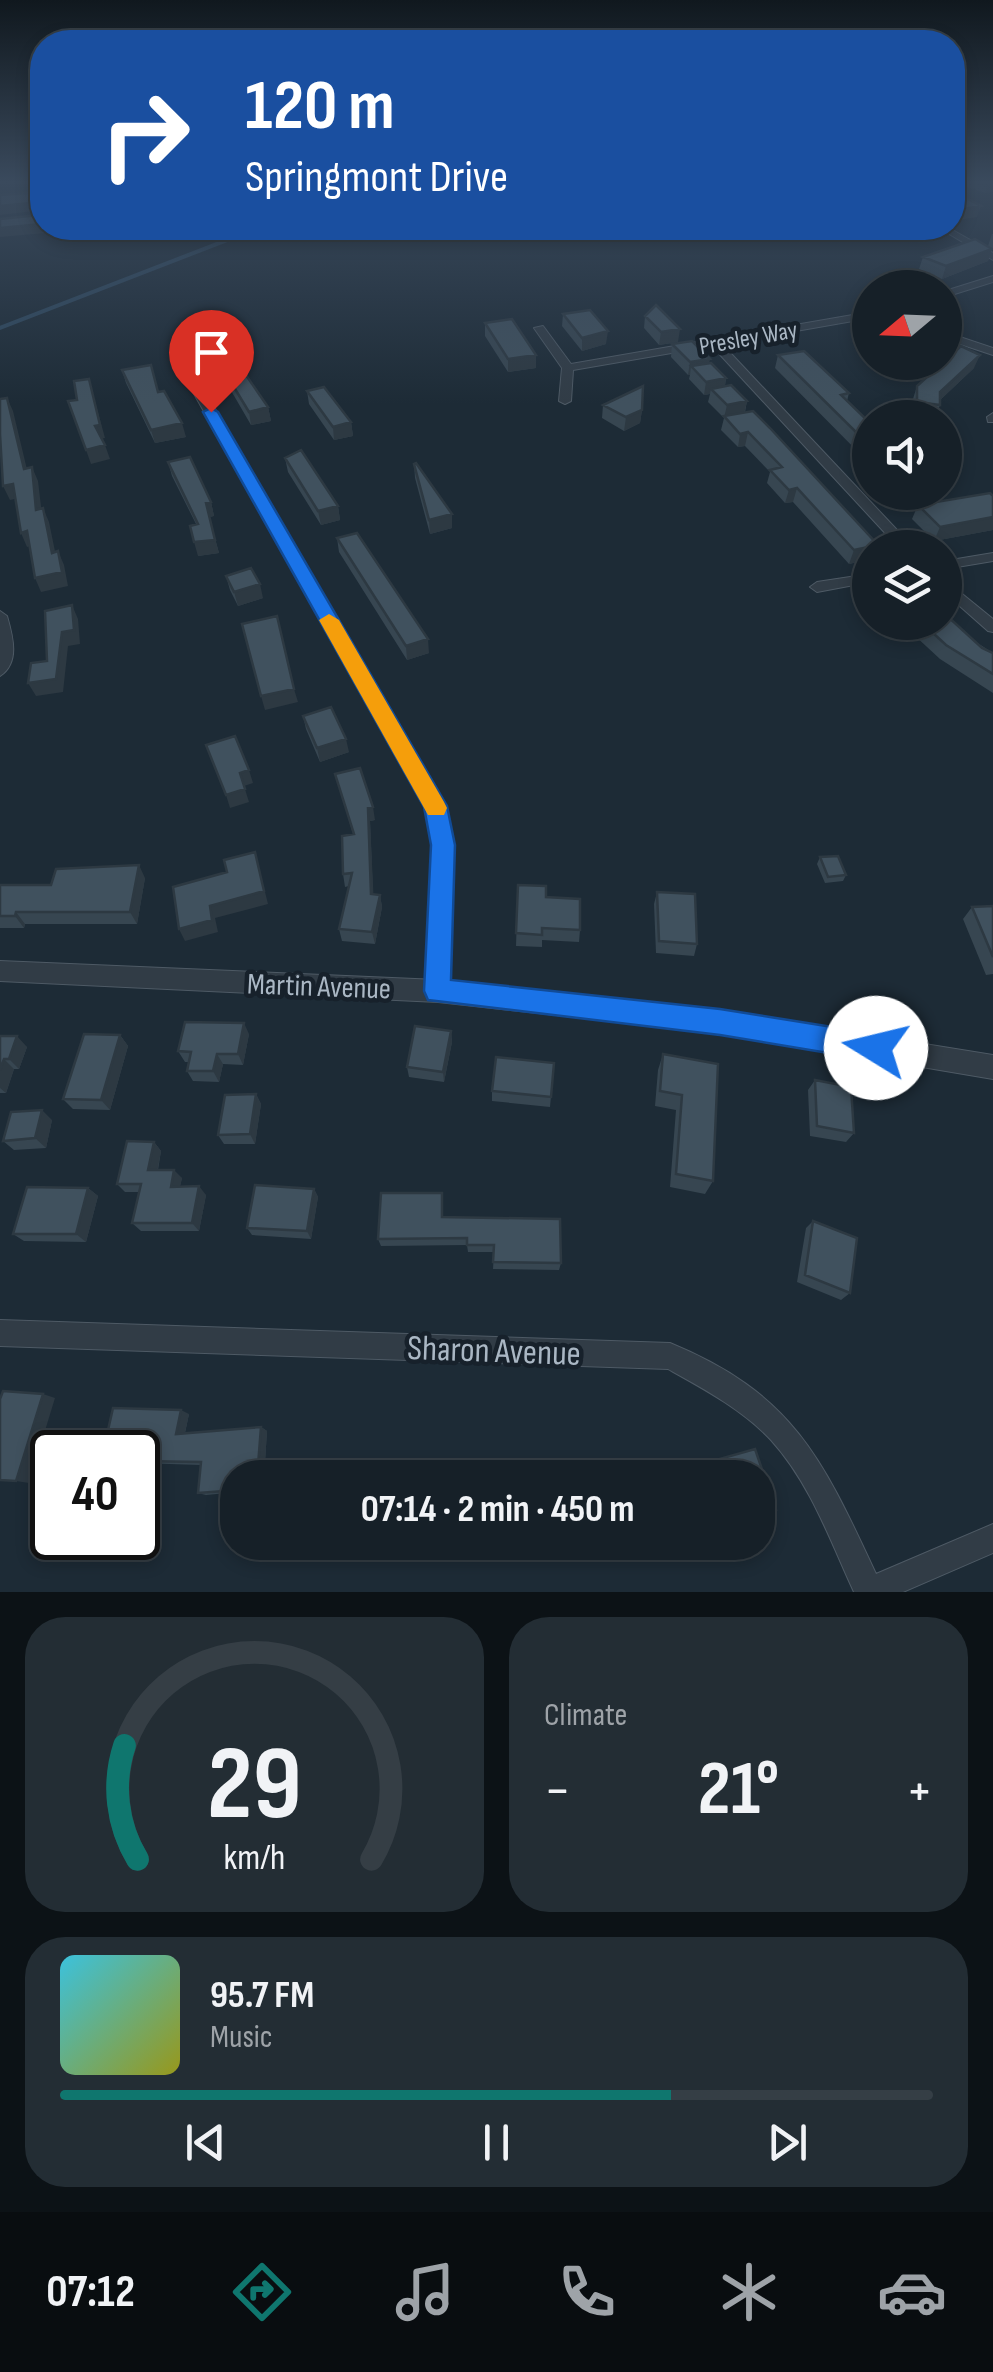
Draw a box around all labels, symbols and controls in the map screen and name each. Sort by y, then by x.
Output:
text: 120 m [245,65,395,149]
icon: right [80,70,210,200]
text: Springmont Drive [245,150,508,205]
north arrow [852,270,962,380]
map controls [852,270,962,640]
pin [169,310,254,413]
street label: Presley Way [697,315,800,362]
icon: arrive [184,325,239,380]
button: sound [852,400,962,510]
button: layers [852,530,962,640]
street label: Martin Avenue [246,966,392,1008]
position arrow [824,996,928,1100]
street label: Sharon Avenue [406,1327,581,1376]
speed limit sign: 40 [30,1430,160,1560]
text: 07:14 · 2 min · 450 m [361,1487,634,1532]
text: Climate [544,1696,627,1735]
text: 29 [207,1723,302,1848]
text: 21° [698,1745,779,1836]
text: − [544,1758,571,1825]
text: + [906,1758,933,1825]
text: km/h [224,1837,285,1880]
text: 95.7 FM [210,1973,314,2018]
text: Music [210,2018,273,2057]
icon: previous [178,2115,233,2170]
icon: pause [469,2115,524,2170]
icon: next [760,2115,815,2170]
icon: directions [227,2257,297,2327]
icon: music [390,2257,460,2327]
icon: phone [552,2257,622,2327]
icon: climate [714,2257,784,2327]
icon: car [877,2257,947,2327]
text: 07:12 [46,2265,135,2320]

